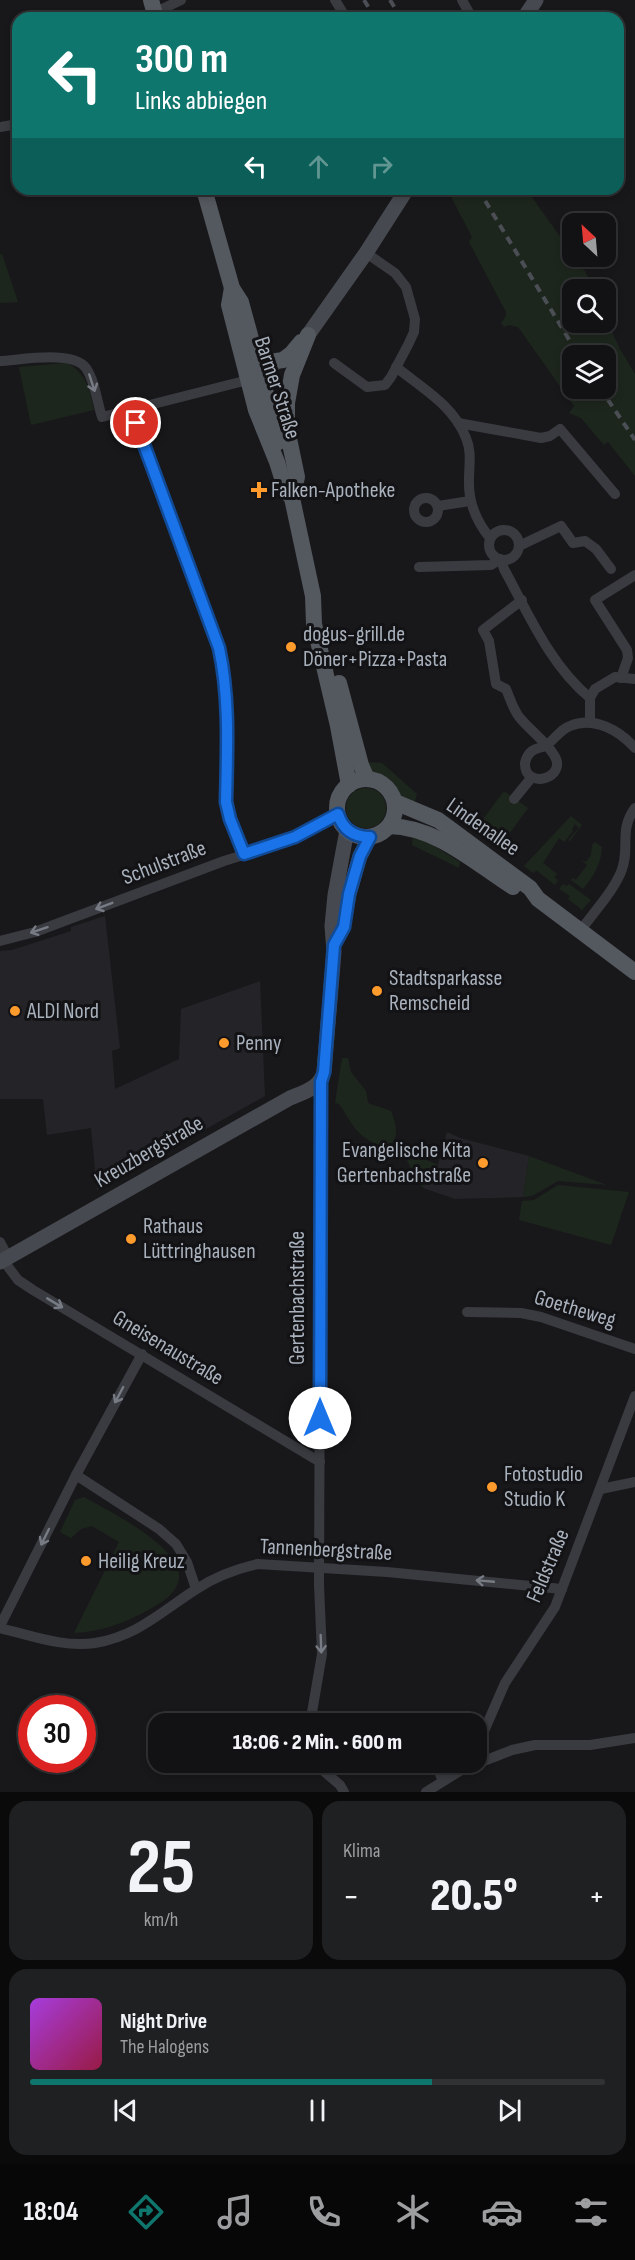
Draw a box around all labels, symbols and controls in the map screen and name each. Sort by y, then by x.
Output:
text: 300 m [135,34,228,85]
icon: left [36,36,114,114]
text: Links abbiegen [135,85,267,117]
icon: left [239,150,272,183]
icon: ahead [302,150,335,183]
icon: right [365,150,398,183]
north arrow [562,213,616,267]
map controls [562,213,616,399]
button: search [562,279,616,333]
street label: Barmer Straße [248,333,306,443]
button: layers [562,345,616,399]
one-way arrow [87,373,98,392]
pin [110,397,161,448]
icon: arrive [119,406,152,439]
place label: Falken-Apotheke [271,477,395,504]
marker: Falken-Apotheke [252,483,266,497]
place label: dogus-grill.de Döner+Pizza+Pasta [303,621,447,673]
marker: dogus-grill.de Döner+Pizza+Pasta [284,640,298,654]
street label: Lindenallee [441,792,525,862]
street label: Schulstraße [118,835,210,891]
one-way arrow [95,902,114,913]
one-way arrow [30,925,49,936]
place label: Stadtsparkasse Remscheid [389,965,502,1017]
marker: Stadtsparkasse Remscheid [370,984,384,998]
place label: ALDI Nord [26,998,99,1025]
marker: ALDI Nord [8,1004,22,1018]
place label: Penny [236,1030,282,1057]
marker: Penny [217,1036,231,1050]
street label: Kreuzbergstraße [90,1110,208,1194]
place label: Evangelische Kita Gertenbachstraße [337,1137,471,1189]
marker: Evangelische Kita Gertenbachstraße [476,1156,490,1170]
place label: Rathaus Lüttringhausen [143,1213,256,1265]
street label: Gertenbachstraße [284,1231,311,1365]
marker: Rathaus Lüttringhausen [124,1232,138,1246]
street label: Goetheweg [531,1284,619,1334]
one-way arrow [46,1298,63,1310]
street label: Gneisenaustraße [108,1304,228,1392]
one-way arrow [113,1386,124,1404]
position arrow [288,1386,352,1450]
place label: Fotostudio Studio K [504,1461,583,1513]
marker: Fotostudio Studio K [485,1480,499,1494]
street label: Feldstraße [520,1525,576,1607]
one-way arrow [39,1528,51,1546]
street label: Tannenbergstraße [259,1533,393,1567]
place label: Heilig Kreuz [98,1548,185,1575]
marker: Heilig Kreuz [79,1554,93,1568]
one-way arrow [475,1575,495,1586]
one-way arrow [316,1633,327,1653]
speed limit sign: 30 [18,1695,96,1773]
text: 18:06 · 2 Min. · 600 m [233,1729,402,1756]
text: 25 [127,1822,195,1915]
text: Klima [343,1839,381,1863]
text: 20.5° [430,1869,518,1924]
text: − [343,1877,359,1917]
text: + [589,1877,605,1917]
text: km/h [144,1908,178,1932]
text: Night Drive [120,2008,207,2035]
text: The Halogens [120,2035,209,2059]
icon: previous [109,2094,142,2127]
icon: pause [301,2094,334,2127]
icon: next [493,2094,526,2127]
icon: directions [125,2191,167,2233]
icon: music [214,2191,256,2233]
icon: phone [303,2191,345,2233]
icon: climate [392,2191,434,2233]
icon: car [481,2191,523,2233]
icon: filters [570,2191,612,2233]
text: 18:04 [23,2196,78,2228]

